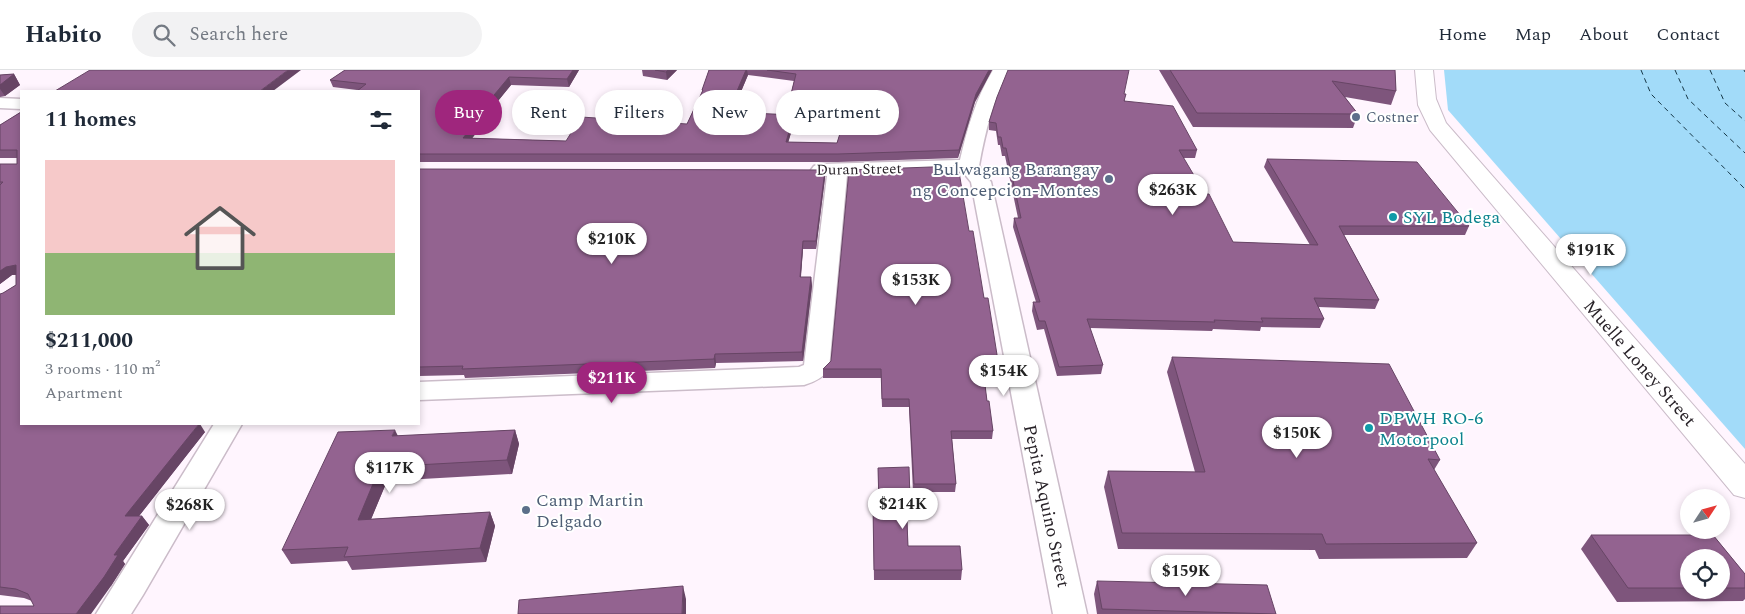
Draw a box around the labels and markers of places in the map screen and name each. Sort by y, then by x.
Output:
place label: Costner [1366,106,1419,129]
marker: Costner [1350,111,1362,123]
place label: Bulwagang Barangay ng Concepcion-Montes [912,156,1100,204]
marker: Bulwagang Barangay ng Concepcion-Montes [1103,173,1115,185]
pin: $263K [1138,174,1208,216]
place label: SYL Bodega [1403,204,1500,231]
marker: SYL Bodega [1387,211,1399,223]
pin: $210K [577,222,647,265]
pin: $191K [1556,234,1626,276]
pin: $153K [881,264,951,306]
pin: $154K [969,354,1039,397]
pin: $211K [577,362,647,404]
place label: DPWH RO-6 Motorpool [1379,405,1483,453]
pin: $150K [1262,416,1332,459]
marker: DPWH RO-6 Motorpool [1363,422,1375,434]
pin: $117K [355,452,425,494]
place label: Camp Martin Delgado [536,487,644,535]
pin: $268K [155,488,225,531]
pin: $214K [868,488,938,530]
marker: Camp Martin Delgado [520,504,532,516]
pin: $159K [1151,554,1221,597]

